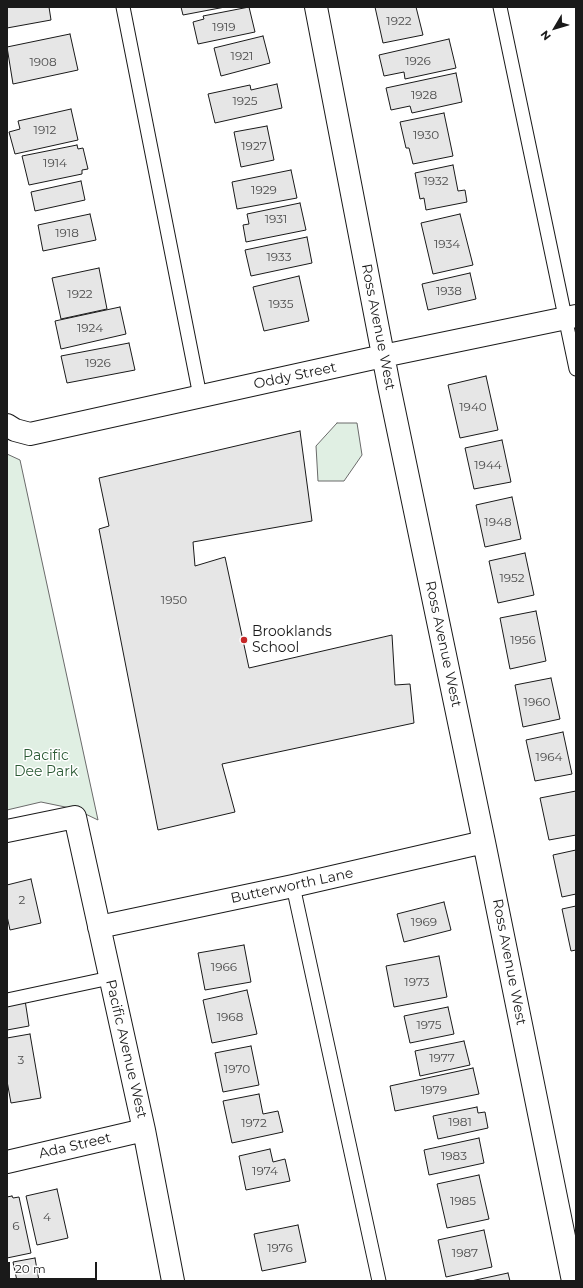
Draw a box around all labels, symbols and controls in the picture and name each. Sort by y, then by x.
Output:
north arrow [535,8,575,48]
house number: 1922 [386,14,412,28]
house number: 1919 [212,20,236,34]
text: N [537,28,554,43]
house number: 1921 [231,49,253,63]
house number: 1926 [405,54,431,68]
house number: 1908 [29,55,57,69]
house number: 1928 [411,88,437,102]
house number: 1925 [232,94,258,108]
house number: 1912 [34,123,56,137]
house number: 1930 [413,128,439,142]
house number: 1927 [241,139,267,153]
house number: 1914 [43,156,67,170]
house number: 1932 [423,174,449,188]
house number: 1929 [251,183,277,197]
house number: 1931 [265,212,287,226]
house number: 1918 [55,226,79,240]
house number: 1934 [434,237,460,251]
house number: 1933 [267,250,291,264]
street label: Ross Avenue West [357,262,399,392]
house number: 1938 [436,284,462,298]
house number: 1922 [67,287,93,301]
house number: 1935 [269,297,293,311]
house number: 1924 [77,321,103,335]
house number: 1926 [85,356,111,370]
street label: Oddy Street [252,359,338,393]
house number: 1940 [459,400,487,414]
house number: 1944 [474,458,502,472]
house number: 1948 [484,515,512,529]
house number: 1952 [499,571,525,585]
street label: Ross Avenue West [421,579,465,709]
house number: 1950 [161,593,187,607]
place label: Brooklands School [252,624,332,656]
house number: 1956 [510,633,536,647]
marker: Brooklands School [239,635,249,645]
house number: 1960 [524,695,550,709]
park label: Pacific Dee Park [14,748,78,780]
house number: 1964 [536,750,562,764]
street label: Butterworth Lane [229,865,355,907]
house number: 2 [19,893,25,907]
street label: Ross Avenue West [488,897,530,1027]
house number: 1969 [411,915,437,929]
house number: 1966 [211,960,237,974]
house number: 1973 [404,975,430,989]
street label: Pacific Avenue West [102,978,150,1120]
house number: 1968 [217,1010,243,1024]
house number: 1975 [416,1018,442,1032]
house number: 1977 [429,1051,455,1065]
house number: 3 [18,1053,24,1067]
house number: 1970 [224,1062,250,1076]
house number: 1979 [421,1083,447,1097]
house number: 1981 [448,1115,472,1129]
house number: 1972 [241,1116,267,1130]
street label: Ada Street [37,1130,113,1162]
house number: 1983 [441,1149,467,1163]
house number: 1974 [252,1164,278,1178]
house number: 1985 [450,1194,476,1208]
house number: 4 [43,1210,51,1224]
house number: 6 [12,1219,20,1233]
house number: 1976 [267,1241,293,1255]
house number: 1987 [452,1246,478,1260]
scale bar [10,1254,99,1280]
text: 20 m [15,1261,46,1276]

